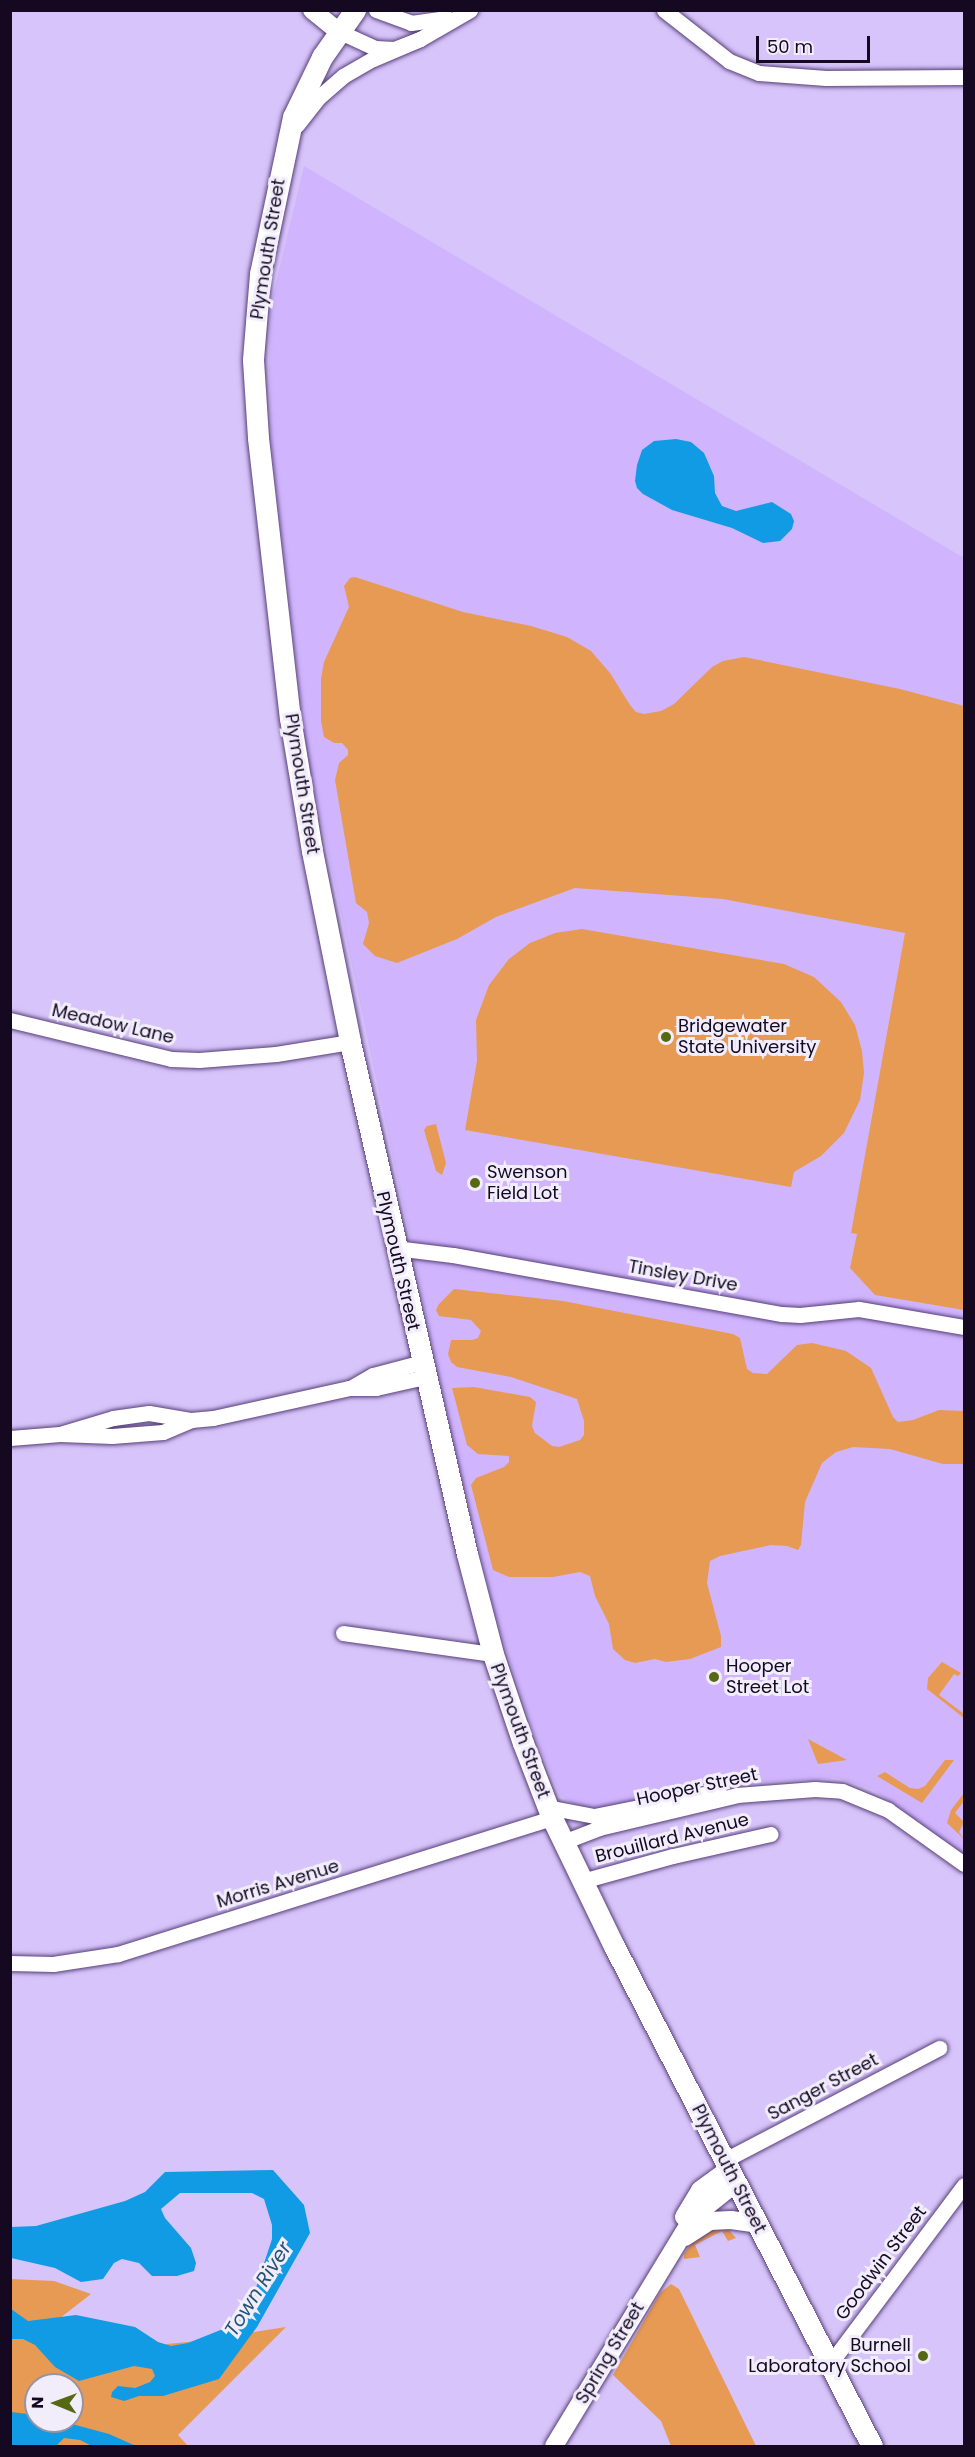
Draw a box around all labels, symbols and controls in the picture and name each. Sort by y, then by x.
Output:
scale bar [759,24,873,62]
text: 50 m [767,34,813,59]
street label: Plymouth Street [246,177,290,321]
street label: Plymouth Street [280,712,324,856]
street label: Meadow Lane [50,999,176,1049]
place label: Bridgewater State University [678,1016,816,1058]
marker: Bridgewater State University [659,1030,673,1044]
place label: Swenson Field Lot [487,1162,567,1204]
marker: Swenson Field Lot [468,1176,482,1190]
street label: Plymouth Street [371,1189,425,1333]
street label: Tinsley Drive [627,1256,739,1296]
place label: Hooper Street Lot [726,1656,809,1698]
street label: Plymouth Street [486,1661,554,1801]
marker: Hooper Street Lot [707,1670,721,1684]
street label: Hooper Street [635,1764,759,1810]
street label: Brouillard Avenue [593,1808,751,1868]
street label: Morris Avenue [214,1855,342,1913]
street label: Sanger Street [764,2049,882,2125]
street label: Plymouth Street [687,2101,771,2237]
street label: Goodwin Street [831,2202,931,2324]
water label: Town River [219,2237,297,2341]
street label: Spring Street [571,2298,649,2408]
place label: Burnell Laboratory School [748,2335,911,2378]
marker: Burnell Laboratory School [916,2349,930,2363]
north arrow [24,2373,84,2433]
text: N [26,2396,49,2409]

